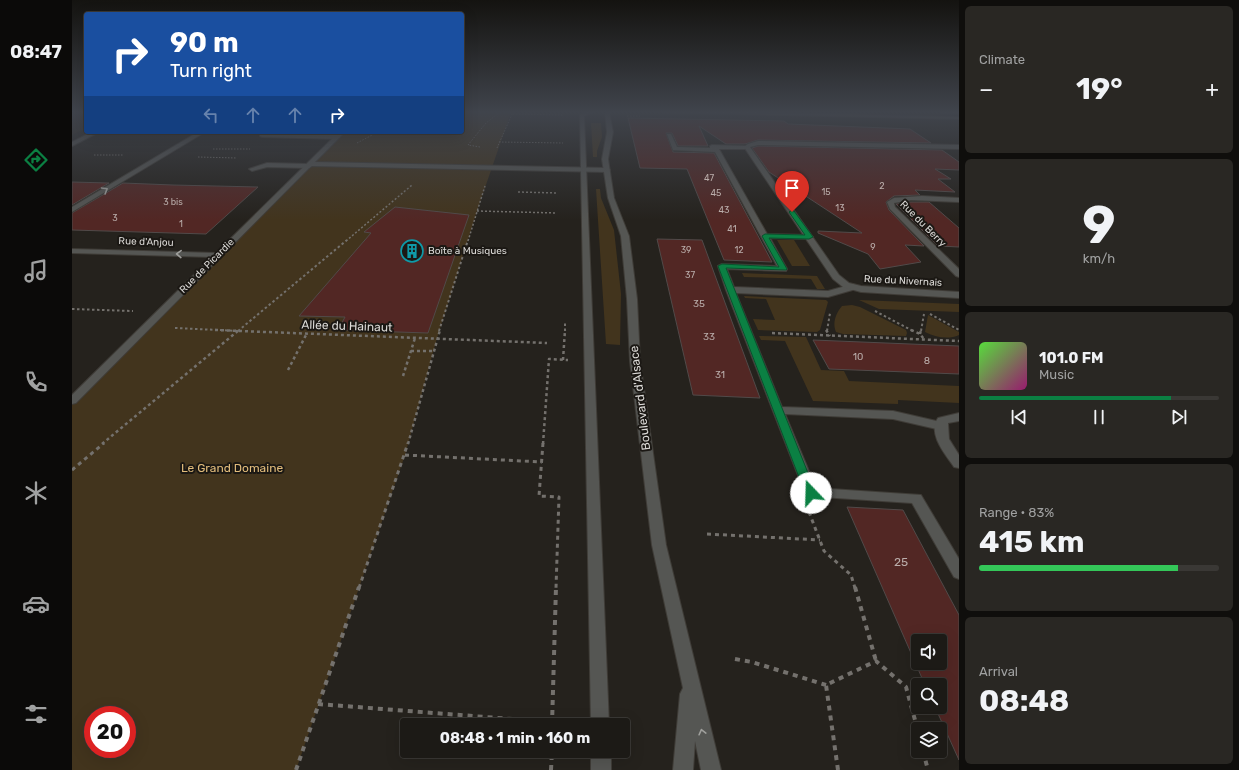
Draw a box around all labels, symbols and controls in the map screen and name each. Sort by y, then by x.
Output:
text: 90 m [170,26,239,59]
icon: right [104,28,156,80]
text: 08:47 [10,41,62,63]
text: Climate [979,52,1025,67]
text: Turn right [170,60,252,82]
text: 19° [1076,71,1123,107]
text: − [979,76,993,103]
text: + [1205,76,1219,103]
icon: left [200,104,222,126]
icon: ahead [242,104,264,126]
icon: ahead [284,104,306,126]
icon: right [326,104,348,126]
icon: directions [22,146,50,174]
pin [775,171,809,212]
house number: 47 [704,173,714,183]
icon: arrive [781,177,803,199]
house number: 2 [879,181,885,191]
house number: 15 [821,187,831,197]
one-way arrow [101,188,108,195]
house number: 45 [711,188,721,198]
text: 9 [1082,194,1116,256]
house number: 3 bis [163,197,183,207]
street label: Rue du Berry [897,198,949,250]
house number: 13 [835,203,845,213]
house number: 43 [719,205,730,215]
house number: 3 [112,213,118,223]
house number: 1 [179,219,183,229]
house number: 41 [727,224,737,234]
street label: Rue d'Anjou [118,235,174,249]
street label: Rue de Picardie [177,236,237,296]
building icon: Boîte à Musiques [399,238,425,264]
house number: 9 [870,242,876,252]
place label: Boîte à Musiques [428,245,507,257]
house number: 39 [681,245,691,255]
house number: 12 [734,245,744,255]
one-way arrow [176,250,182,258]
text: km/h [1083,251,1115,266]
icon: music [22,257,50,285]
house number: 37 [685,270,695,280]
street label: Rue du Nivernais [864,273,942,289]
house number: 35 [693,298,705,310]
street label: Allée du Hainaut [301,317,393,335]
house number: 33 [703,331,715,343]
street label: Boulevard d'Alsace [627,345,653,451]
text: 101.0 FM [1039,349,1103,367]
house number: 10 [853,351,863,363]
house number: 8 [924,355,930,367]
text: Music [1039,367,1074,382]
icon: phone [22,368,50,396]
house number: 31 [715,369,725,381]
icon: previous [1008,406,1030,428]
icon: pause [1088,406,1110,428]
icon: next [1168,406,1190,428]
park label: Le Grand Domaine [181,461,283,475]
position arrow [790,472,832,514]
icon: climate [22,479,50,507]
text: Range · 83% [979,505,1054,520]
text: 415 km [979,524,1084,560]
house number: 25 [894,555,908,569]
icon: car [22,590,50,618]
map controls [911,634,947,758]
button: sound [911,634,947,670]
text: Arrival [979,664,1018,679]
button: search [911,678,947,714]
text: 08:48 [979,683,1069,719]
icon: filters [22,700,50,728]
speed limit sign: 20 [84,706,136,758]
button: layers [911,722,947,758]
text: 08:48 · 1 min · 160 m [440,729,590,747]
one-way arrow [699,729,707,735]

